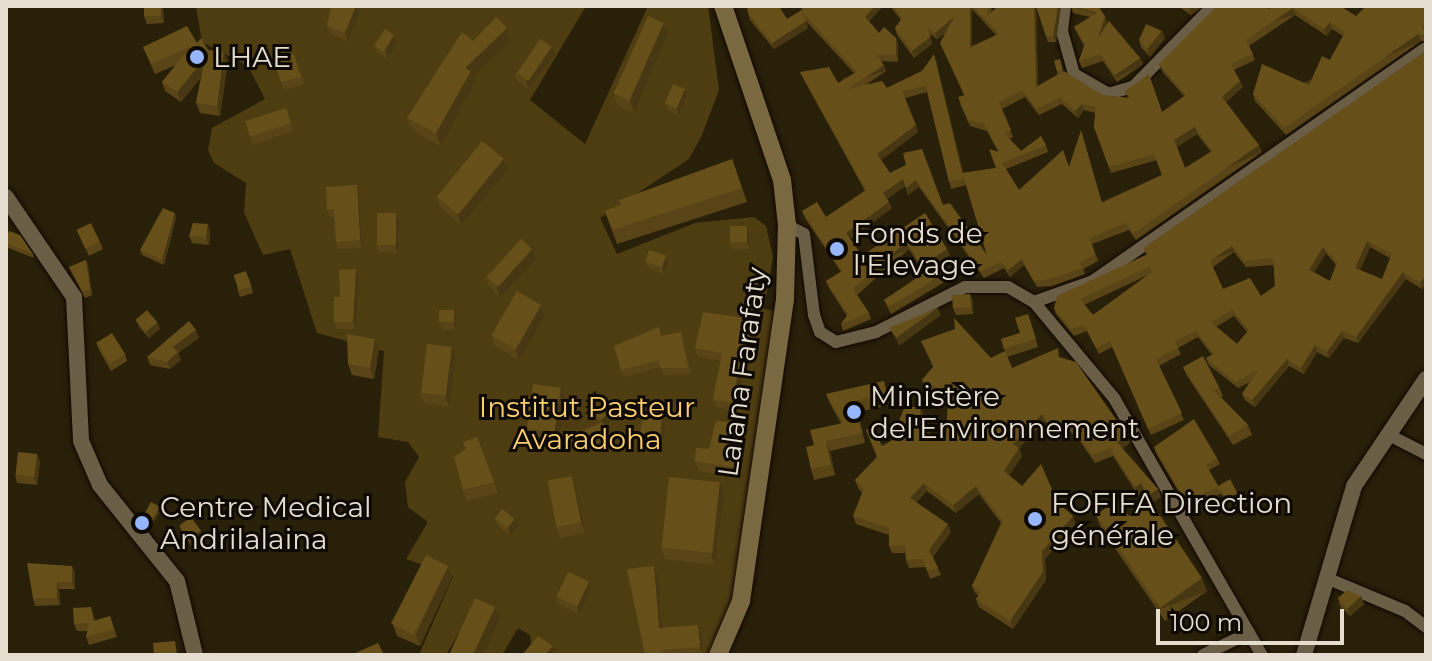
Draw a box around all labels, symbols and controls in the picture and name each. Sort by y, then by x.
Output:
place label: LHAE [213,40,291,74]
marker: LHAE [188,48,206,66]
place label: Fonds de l'Elevage [853,216,983,282]
marker: Fonds de l'Elevage [828,240,846,258]
street label: Lalana Farafaty [711,265,773,479]
place label: Ministère del'Environnement [870,379,1139,445]
park label: Institut Pasteur Avaradoha [479,390,695,456]
marker: Ministère del'Environnement [845,403,863,421]
place label: FOFIFA Direction générale [1051,486,1292,552]
place label: Centre Medical Andrilalaina [160,490,372,556]
marker: FOFIFA Direction générale [1026,510,1044,528]
marker: Centre Medical Andrilalaina [131,512,153,534]
scale bar [1160,593,1348,643]
text: 100 m [1170,608,1242,637]

